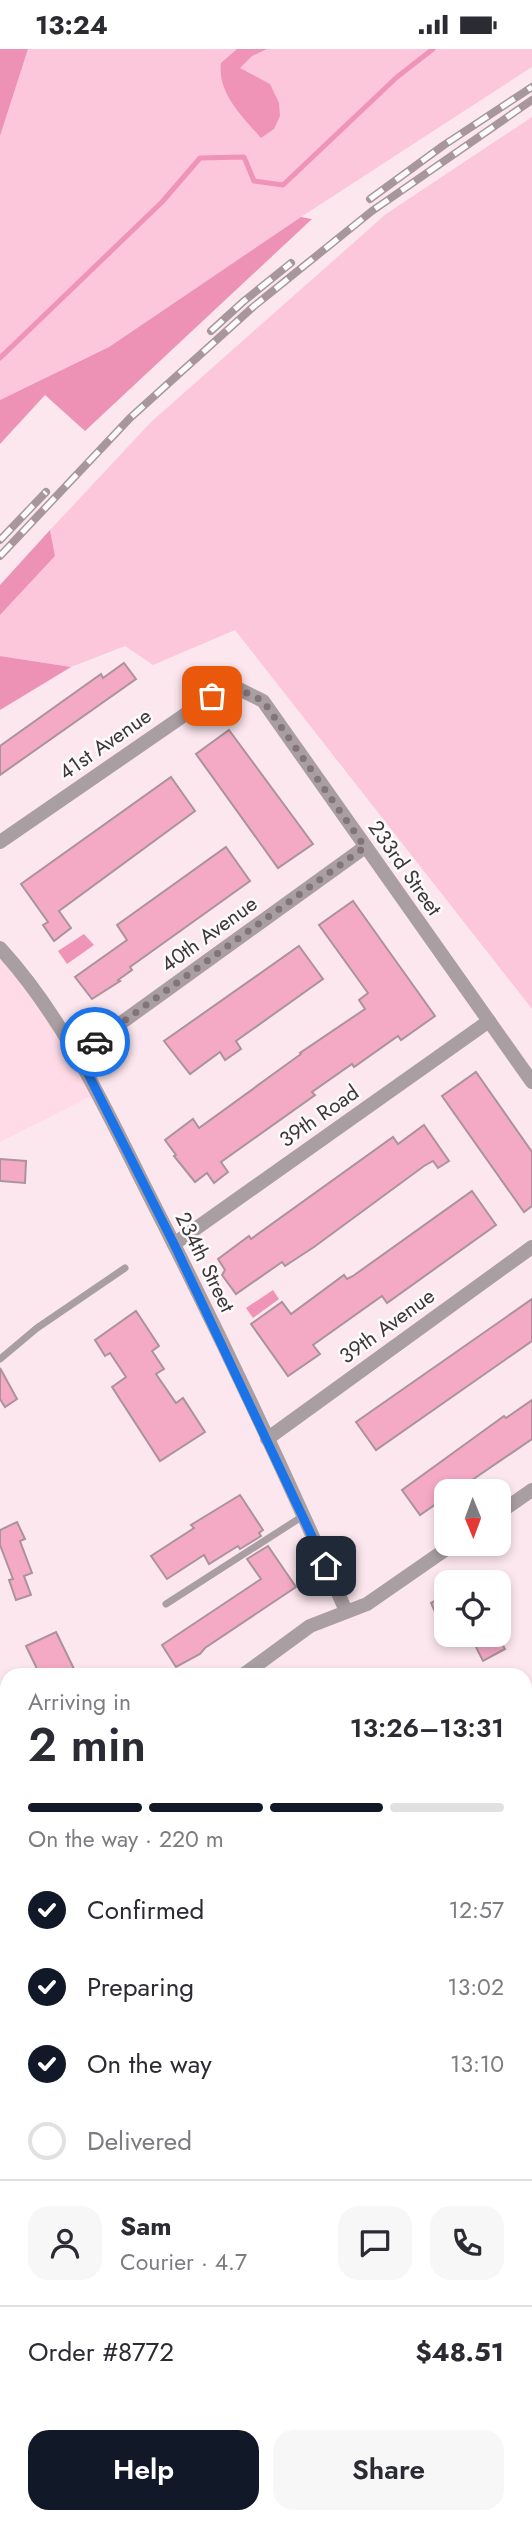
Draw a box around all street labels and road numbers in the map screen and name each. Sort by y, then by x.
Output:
street label: 41st Avenue [53,701,158,787]
street label: 233rd Street [361,814,449,922]
street label: 40th Avenue [155,889,264,979]
street label: 39th Road [273,1078,365,1154]
street label: 234th Street [168,1207,242,1317]
street label: 39th Avenue [333,1281,441,1371]

